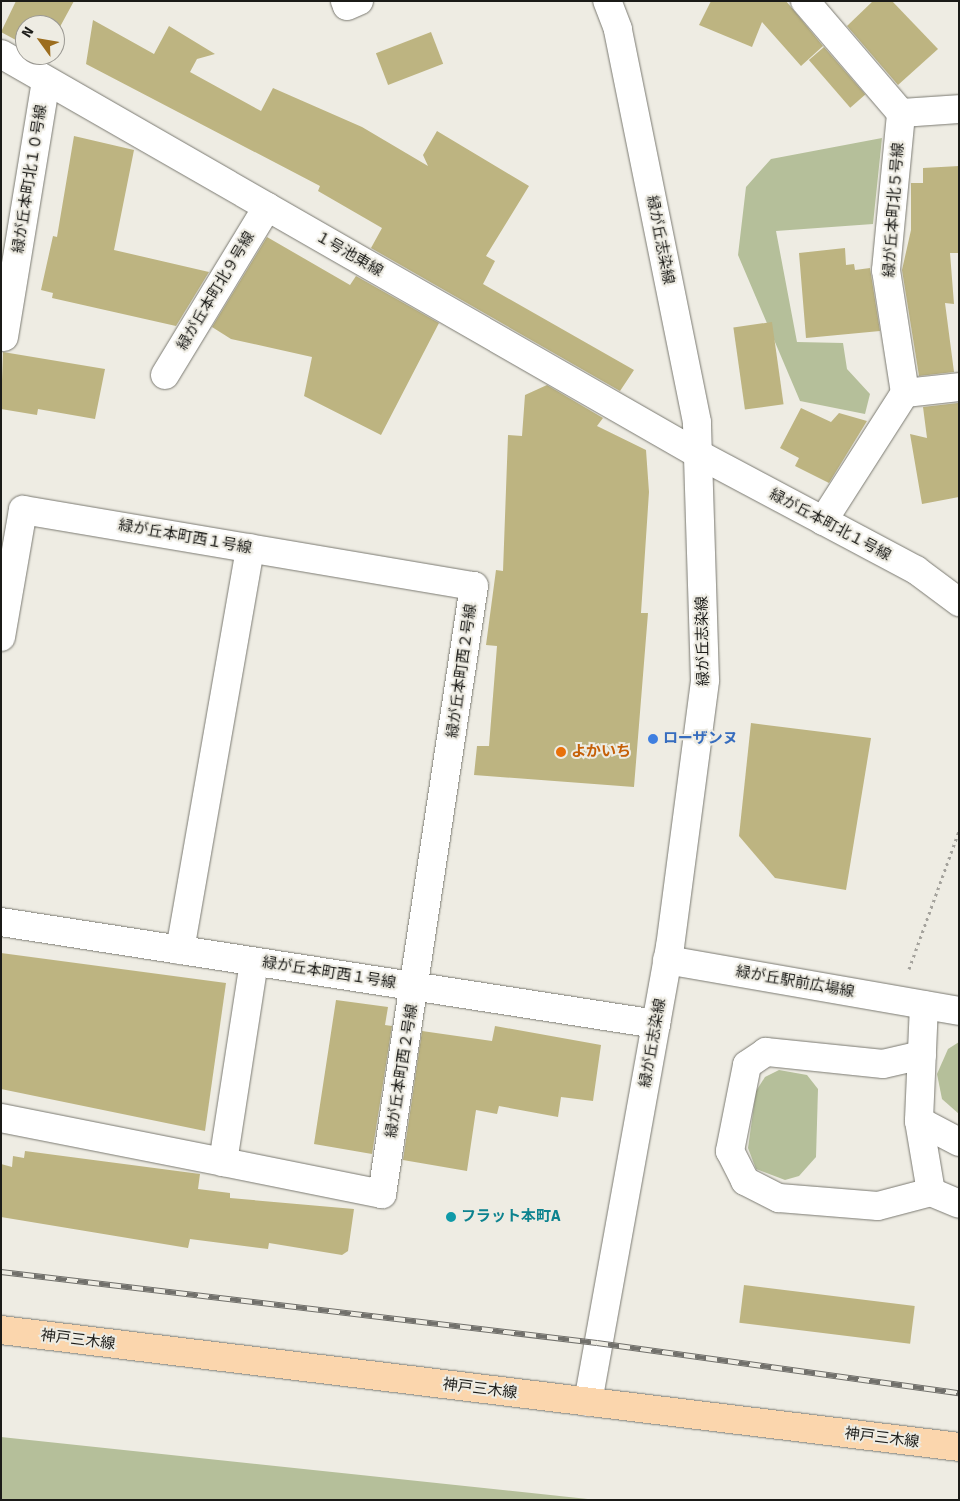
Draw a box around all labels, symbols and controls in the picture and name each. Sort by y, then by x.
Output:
north arrow [15,15,65,65]
text: N [18,24,37,41]
street label: 緑が丘本町北１０号線 [9,104,51,254]
street label: 緑が丘本町北５号線 [880,142,908,278]
street label: 緑が丘志染線 [643,194,677,286]
street label: １号池東線 [312,227,386,281]
street label: 緑が丘本町北９号線 [174,229,258,353]
street label: 緑が丘本町北１号線 [766,485,894,565]
street label: 緑が丘本町西１号線 [117,516,253,558]
street label: 緑が丘志染線 [693,596,713,686]
street label: 緑が丘本町西２号線 [444,603,480,739]
place label: ローザンヌ [663,730,738,748]
marker: ローザンヌ [647,733,659,745]
place label: よかいち [571,743,631,761]
marker: よかいち [555,746,567,758]
street label: 緑が丘本町西１号線 [261,954,397,992]
street label: 緑が丘駅前広場線 [734,963,856,1001]
street label: 緑が丘志染線 [636,997,670,1089]
street label: 緑が丘本町西２号線 [383,1003,421,1139]
place label: フラット本町A [461,1208,561,1226]
marker: フラット本町A [445,1211,457,1223]
street label: 神戸三木線 [40,1326,116,1354]
street label: 神戸三木線 [442,1375,518,1403]
street label: 神戸三木線 [844,1424,920,1452]

